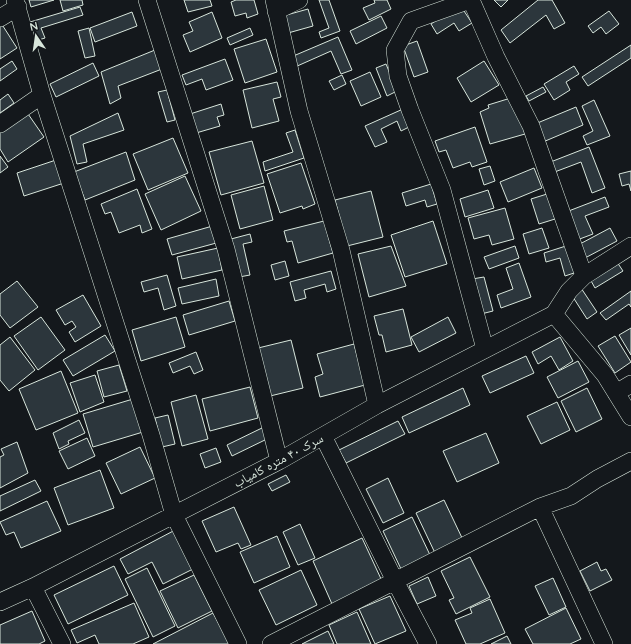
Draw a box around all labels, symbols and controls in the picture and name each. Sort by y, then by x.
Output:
north arrow [16,16,56,56]
text: N [28,19,39,34]
street label: سرک ۴۰ متره کامیاب [230,430,326,491]

